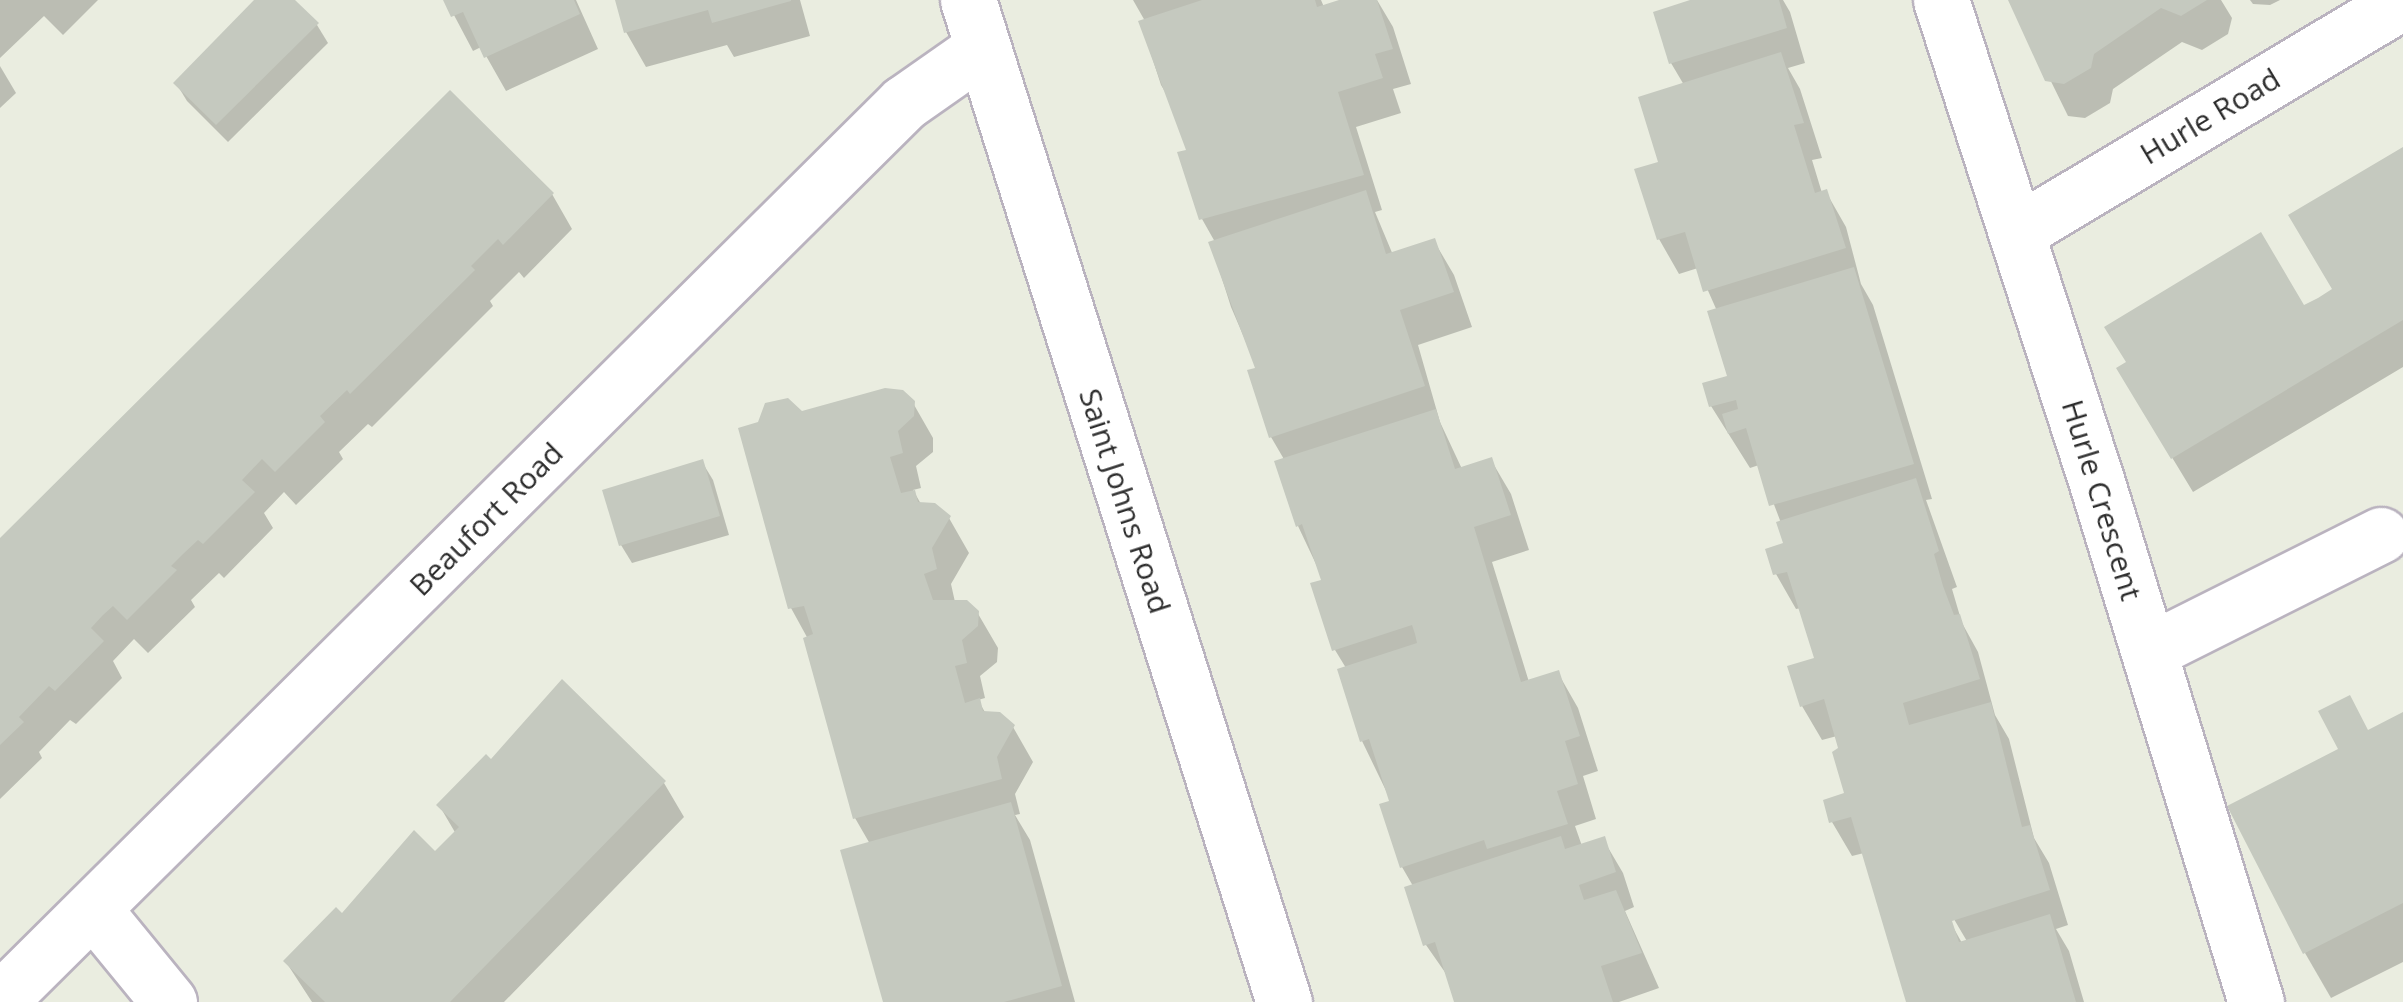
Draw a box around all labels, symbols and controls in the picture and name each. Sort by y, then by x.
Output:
street label: Hurle Road [2134,60,2286,172]
street label: Saint Johns Road [1072,384,1178,618]
street label: Hurle Crescent [2054,395,2150,605]
street label: Beaufort Road [402,435,570,603]

